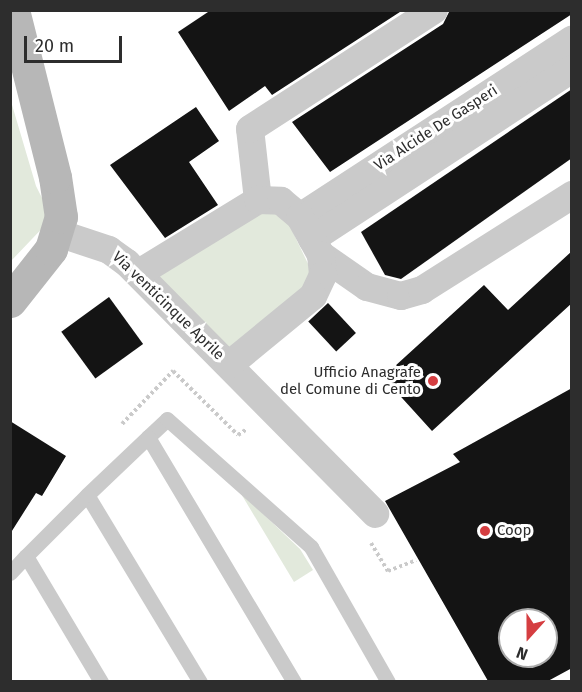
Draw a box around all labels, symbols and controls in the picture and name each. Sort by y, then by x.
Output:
scale bar [27,24,124,62]
text: 20 m [35,35,74,57]
street label: Via Alcide De Gasperi [371,81,501,175]
street label: Via venticinque Aprile [108,248,228,364]
place label: Ufficio Anagrafe del Comune di Cento [280,363,421,398]
marker: Ufficio Anagrafe del Comune di Cento [426,374,440,388]
place label: Coop [497,522,532,540]
marker: Coop [478,524,492,538]
north arrow [498,608,558,668]
text: N [514,643,530,664]

